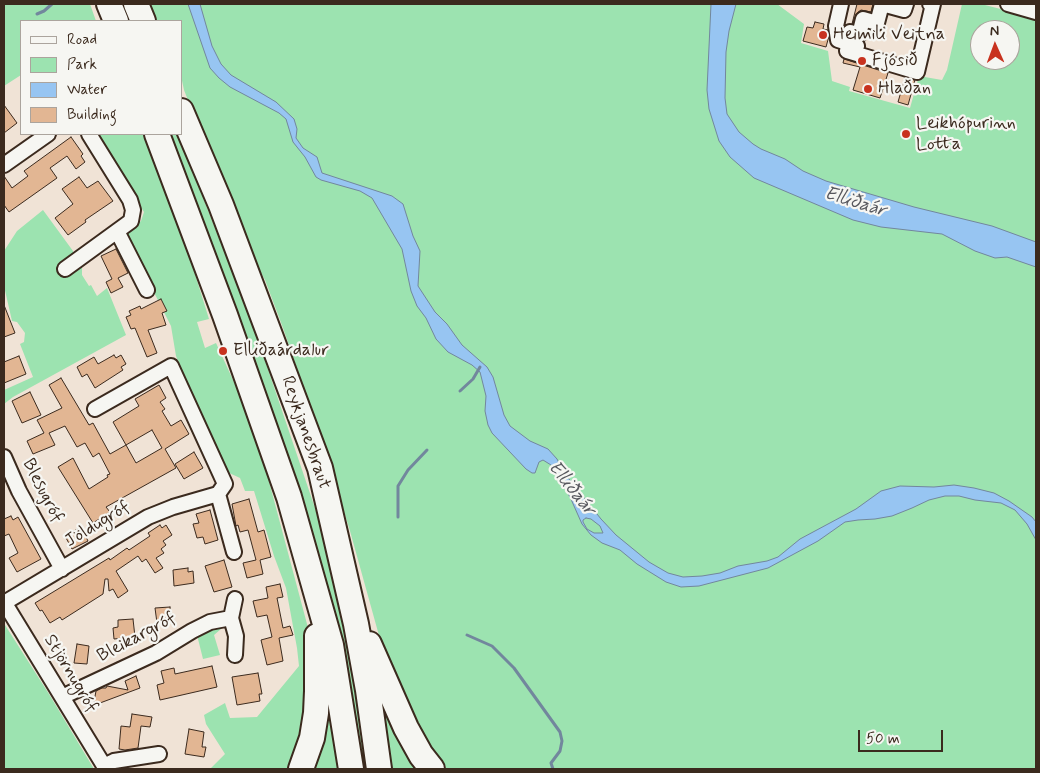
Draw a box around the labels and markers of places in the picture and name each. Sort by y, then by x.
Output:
place label: Heimili Veitna [833,24,945,46]
marker: Heimili Veitna [817,29,829,41]
place label: Fjósið [872,50,918,72]
marker: Fjósið [856,55,868,67]
place label: Hlaðan [878,78,931,100]
marker: Hlaðan [862,83,874,95]
place label: Leikhópurinn Lotta [916,113,1016,156]
marker: Leikhópurinn Lotta [900,128,912,140]
place label: Elliðaárdalur [233,340,329,362]
marker: Elliðaárdalur [217,345,229,357]

